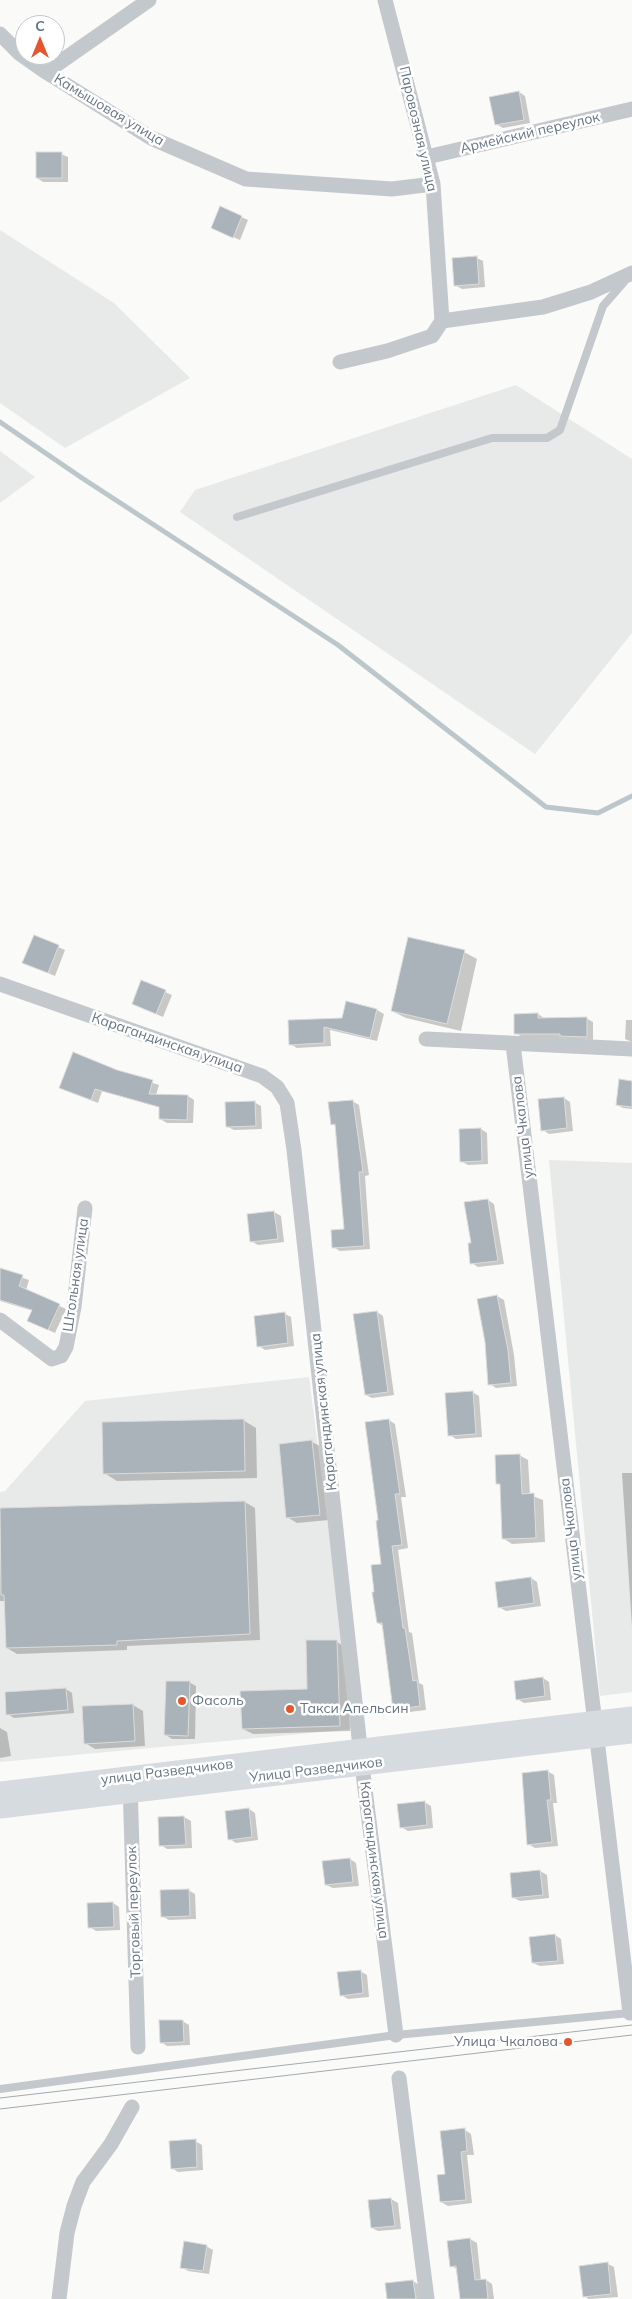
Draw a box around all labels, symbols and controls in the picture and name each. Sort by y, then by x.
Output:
north arrow [15,15,65,65]
text: С [35,17,45,35]
street label: Паровозная улица [395,65,441,193]
street label: Камышовая улица [51,70,167,150]
street label: Армейский переулок [459,109,601,157]
street label: Карагандинская улица [89,1009,245,1077]
street label: улица Чкалова [508,1075,538,1179]
street label: Штольная улица [60,1217,92,1333]
street label: Карагандинская улица [307,1332,341,1492]
street label: улица Чкалова [556,1477,586,1581]
place label: Фасоль [192,1693,244,1709]
marker: Фасоль [176,1695,188,1707]
place label: Такси Апельсин [300,1701,409,1717]
marker: Такси Апельсин [284,1703,296,1715]
street label: Улица Разведчиков [249,1754,383,1786]
street label: улица Разведчиков [100,1756,234,1788]
street label: Карагандинская улица [356,1780,392,1940]
street label: Торговый переулок [123,1846,145,1978]
place label: Улица Чкалова [454,2034,558,2050]
marker: Улица Чкалова [562,2036,574,2048]

